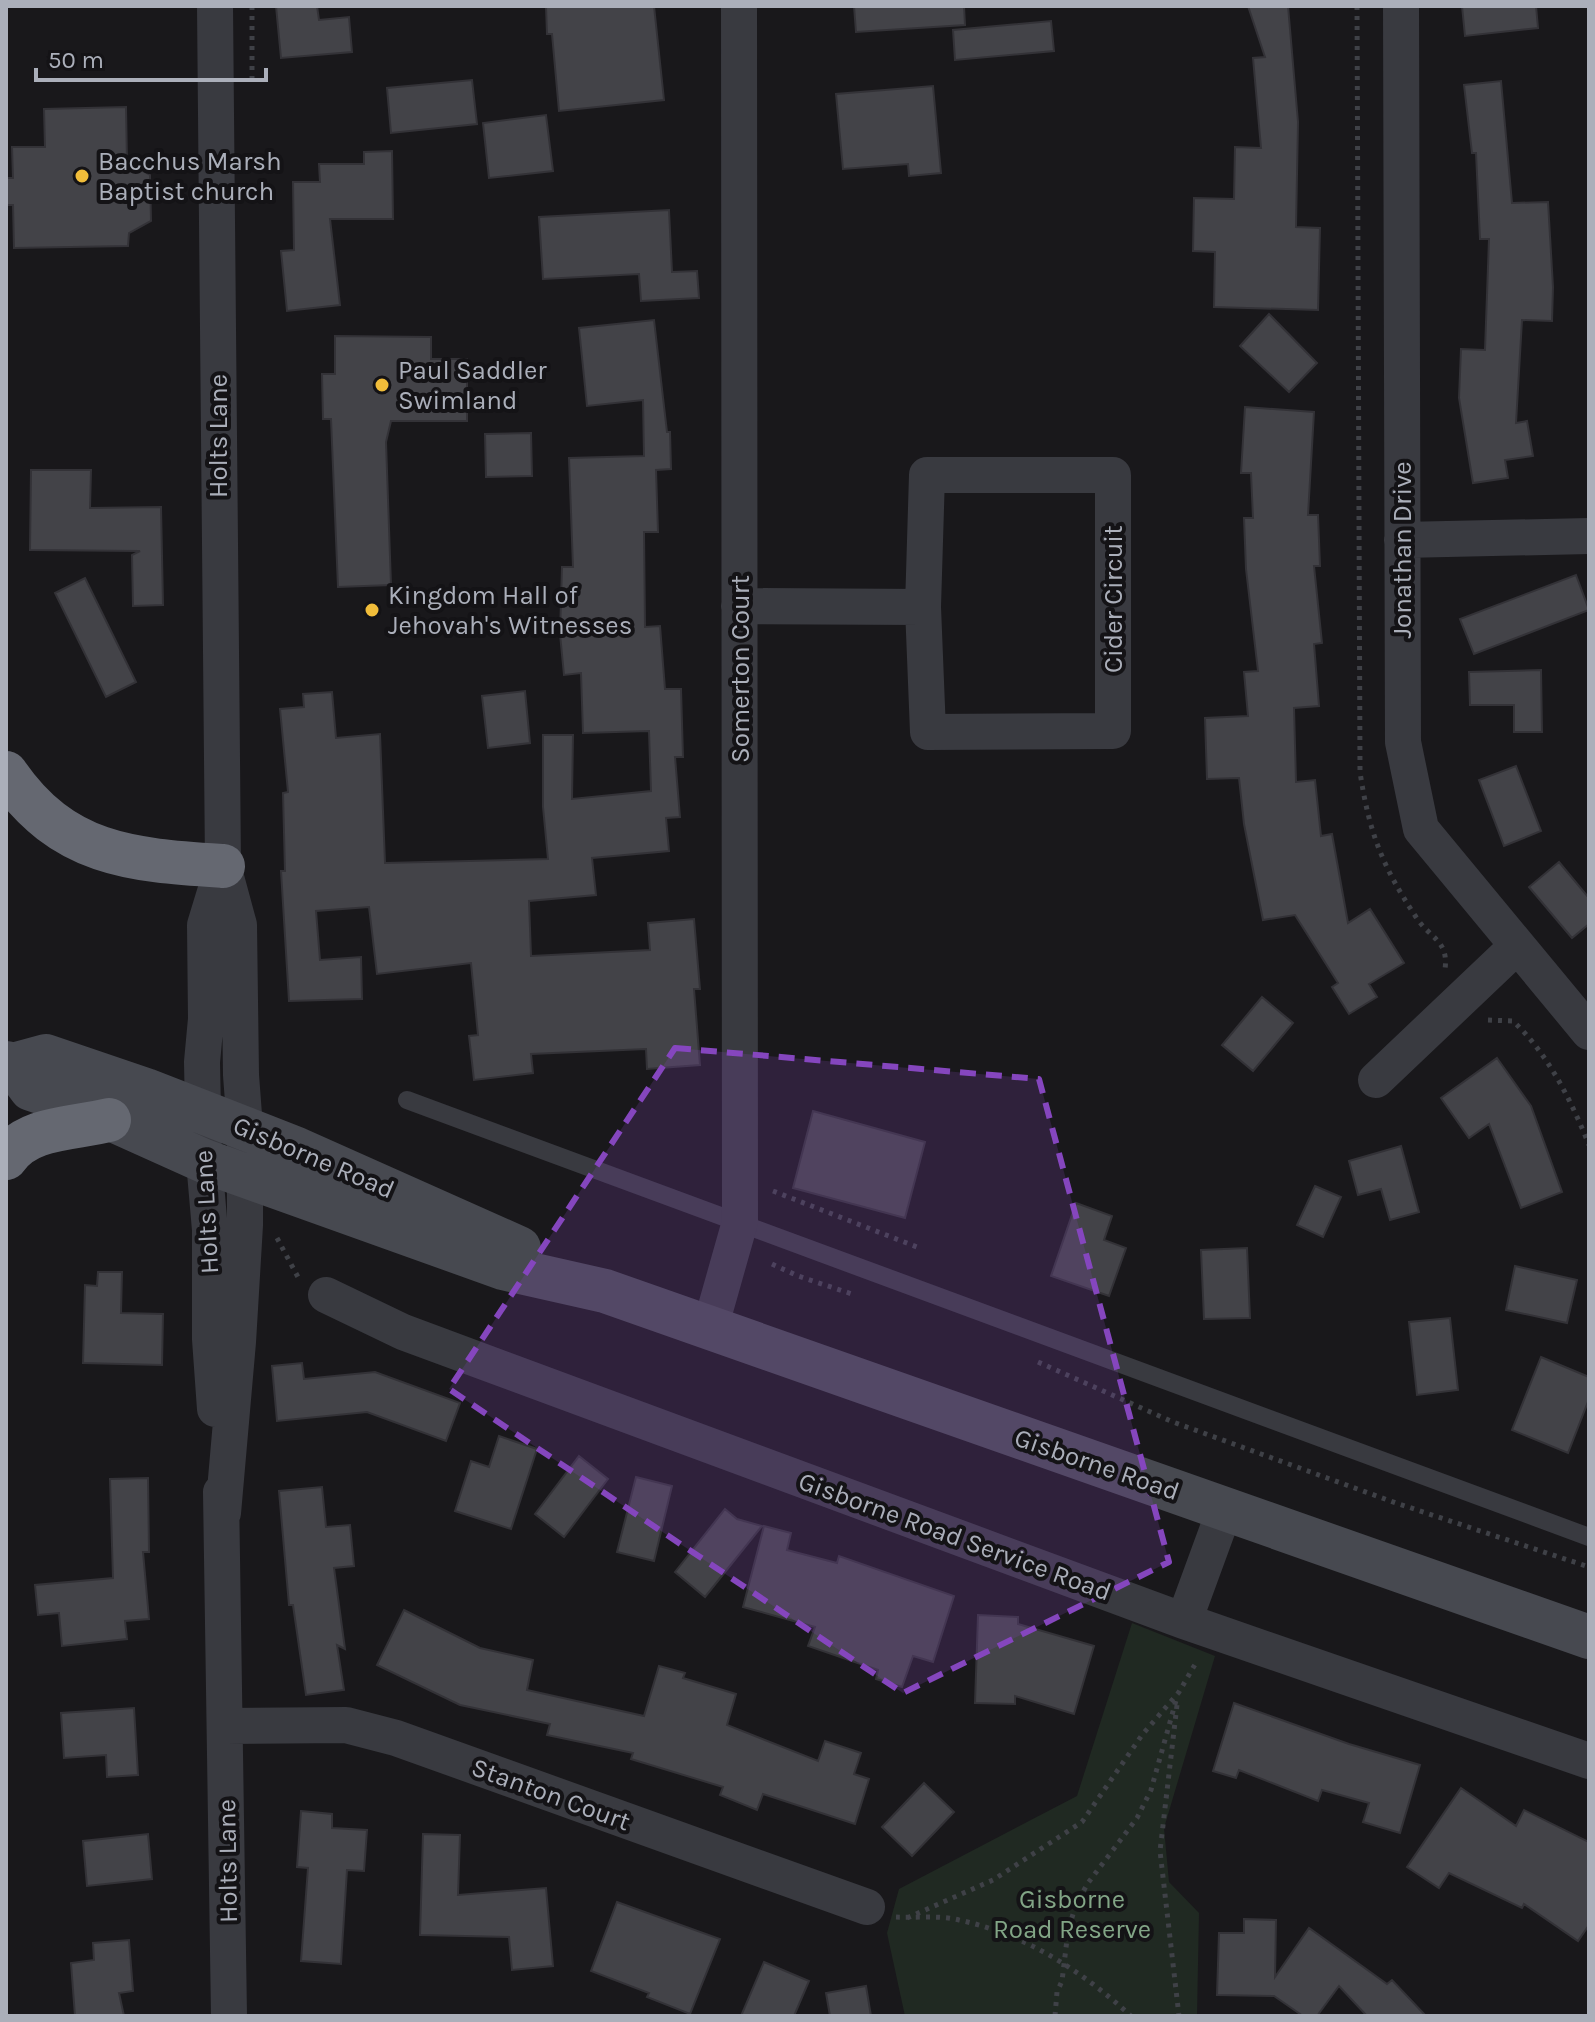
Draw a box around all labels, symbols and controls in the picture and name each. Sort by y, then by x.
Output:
scale bar [36,32,266,82]
text: 50 m [48,46,104,74]
place label: Bacchus Marsh Baptist church [98,146,282,207]
marker: Bacchus Marsh Baptist church [73,167,91,185]
place label: Paul Saddler Swimland [398,355,547,416]
street label: Holts Lane [203,374,234,498]
marker: Paul Saddler Swimland [373,376,391,394]
street label: Jonathan Drive [1387,461,1418,639]
street label: Cider Circuit [1098,525,1129,673]
street label: Somerton Court [725,575,756,763]
place label: Kingdom Hall of Jehovah's Witnesses [388,580,632,641]
marker: Kingdom Hall of Jehovah's Witnesses [363,601,381,619]
street label: Gisborne Road [228,1110,399,1205]
street label: Holts Lane [188,1149,225,1275]
street label: Gisborne Road [1010,1422,1183,1507]
street label: Gisborne Road Service Road [794,1465,1115,1608]
street label: Stanton Court [467,1751,635,1838]
street label: Holts Lane [211,1799,244,1923]
park label: Gisborne Road Reserve [993,1884,1151,1945]

